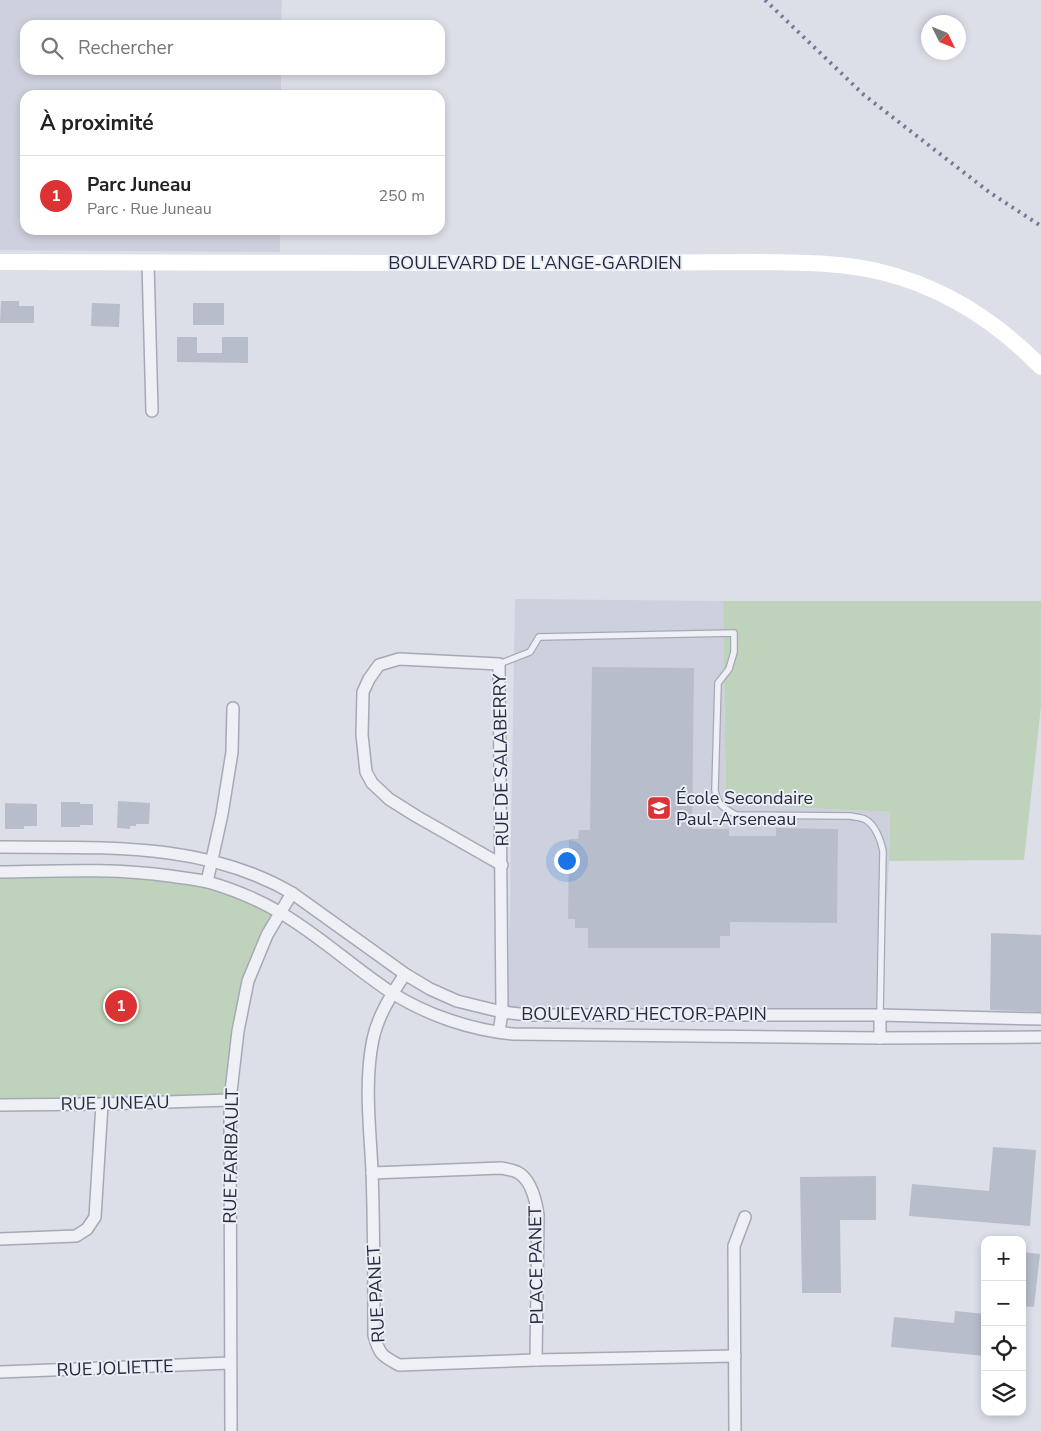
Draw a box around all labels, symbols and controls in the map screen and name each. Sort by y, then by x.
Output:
north arrow [921,15,966,60]
search box [20,20,445,75]
icon: search [38,34,66,62]
text: Rechercher [78,35,173,61]
text: À proximité [40,109,154,137]
text: Parc Juneau [87,172,191,198]
text: 1 [51,185,61,207]
text: 250 m [378,185,425,207]
text: Parc · Rue Juneau [87,198,212,220]
street label: BOULEVARD DE L'ANGE-GARDIEN [388,251,682,275]
street label: RUE DE SALABERRY [487,673,515,847]
place label: École Secondaire Paul-Arseneau [676,786,813,831]
school or university icon: École Secondaire Paul-Arseneau [646,795,672,821]
your location [554,848,580,874]
pin: 1 [105,987,137,1025]
street label: BOULEVARD HECTOR-PAPIN [521,1002,767,1026]
street label: RUE FARIBAULT [218,1088,244,1224]
street label: RUE JUNEAU [60,1090,170,1116]
street label: PLACE PANET [523,1205,549,1324]
map controls [981,1236,1026,1416]
button: + [981,1236,1026,1281]
street label: RUE PANET [361,1244,391,1344]
button: − [981,1281,1026,1326]
button: locate [981,1326,1026,1371]
street label: RUE JOLIETTE [56,1354,174,1382]
button: layers [981,1371,1026,1416]

